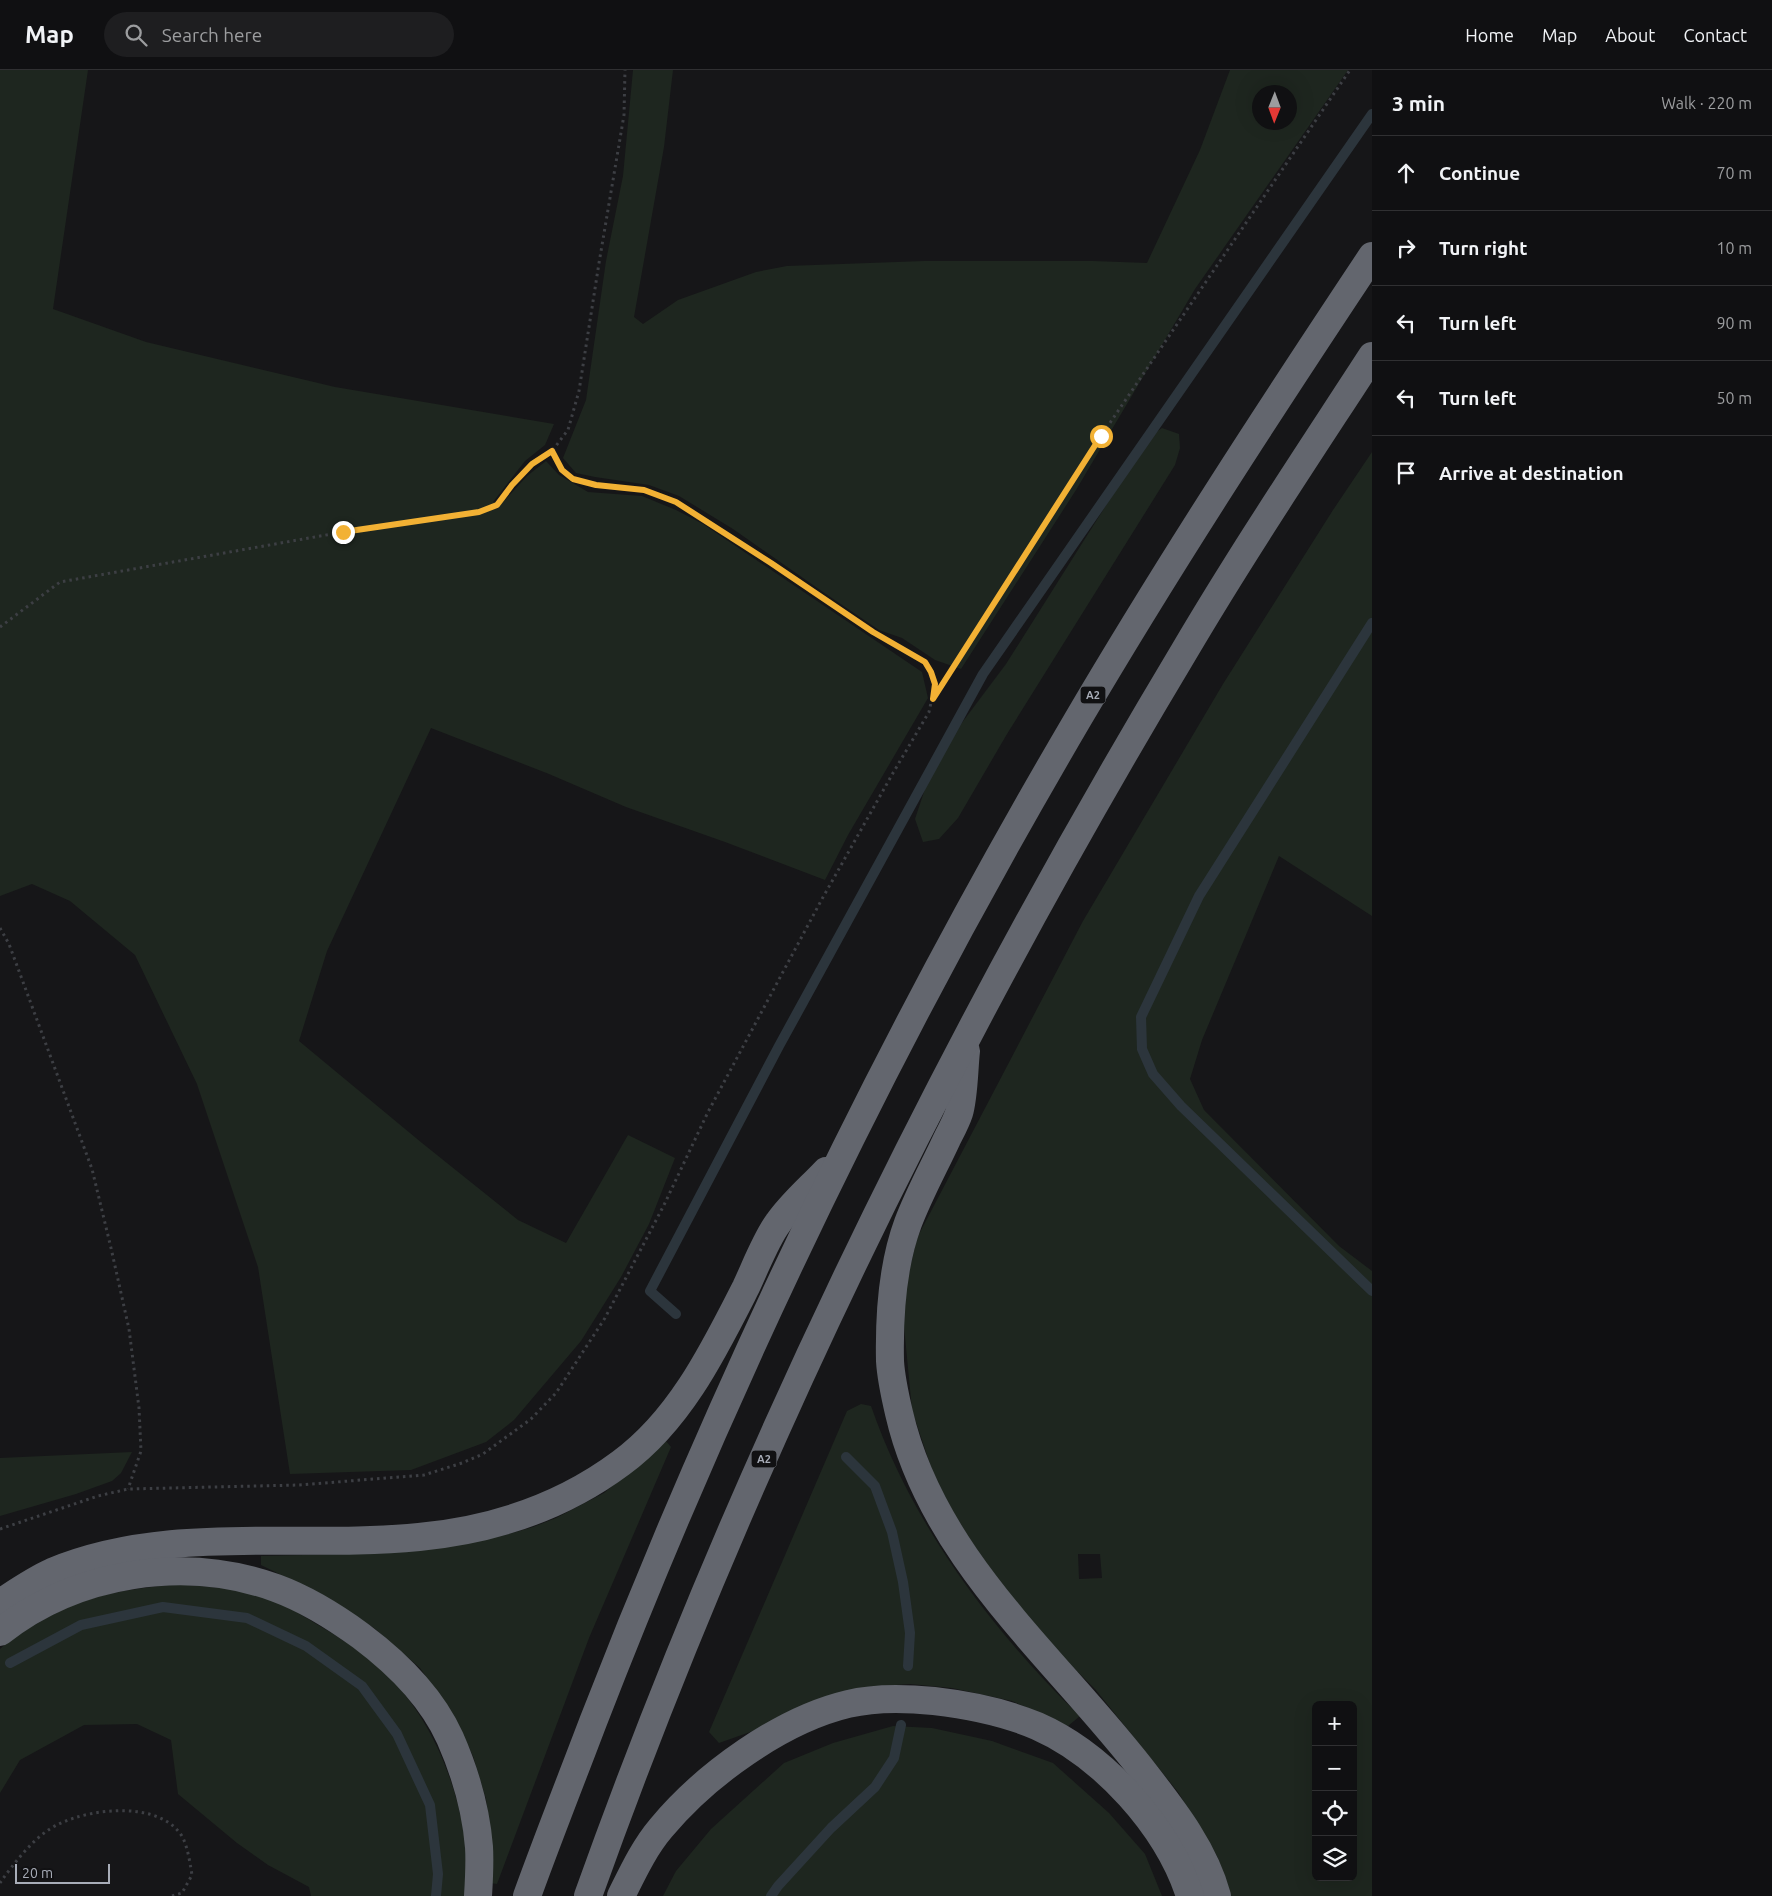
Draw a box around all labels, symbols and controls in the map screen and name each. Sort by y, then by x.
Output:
search box [104,12,454,57]
text: Map [25,21,74,48]
icon: search [122,21,150,49]
text: Search here [162,24,262,46]
text: Home [1465,25,1514,45]
text: Map [1542,25,1577,45]
text: About [1605,25,1655,45]
text: Contact [1683,25,1747,45]
north arrow [1252,85,1297,130]
text: 3 min [1392,91,1445,115]
text: Walk · 220 m [1661,94,1752,112]
icon: ahead [1392,159,1420,187]
text: Continue [1439,162,1520,184]
text: 70 m [1716,164,1752,182]
icon: right [1392,234,1420,262]
text: Turn right [1439,237,1527,259]
text: 10 m [1716,239,1752,257]
icon: left [1392,309,1420,337]
text: Turn left [1439,312,1517,334]
text: 90 m [1716,314,1752,332]
icon: left [1392,384,1420,412]
text: Turn left [1439,387,1517,409]
text: 50 m [1716,389,1752,407]
route start [1090,425,1113,448]
icon: arrive [1392,459,1420,487]
text: Arrive at destination [1439,462,1624,484]
route end [332,521,355,544]
road number: A2 [1080,686,1106,704]
road number: A2 [752,1450,776,1468]
map controls [1312,1701,1357,1881]
button: + [1312,1701,1357,1746]
button: − [1312,1746,1357,1791]
button: locate [1312,1791,1357,1836]
button: layers [1312,1836,1357,1881]
scale bar [15,1861,110,1884]
text: 20 m [22,1865,53,1881]

